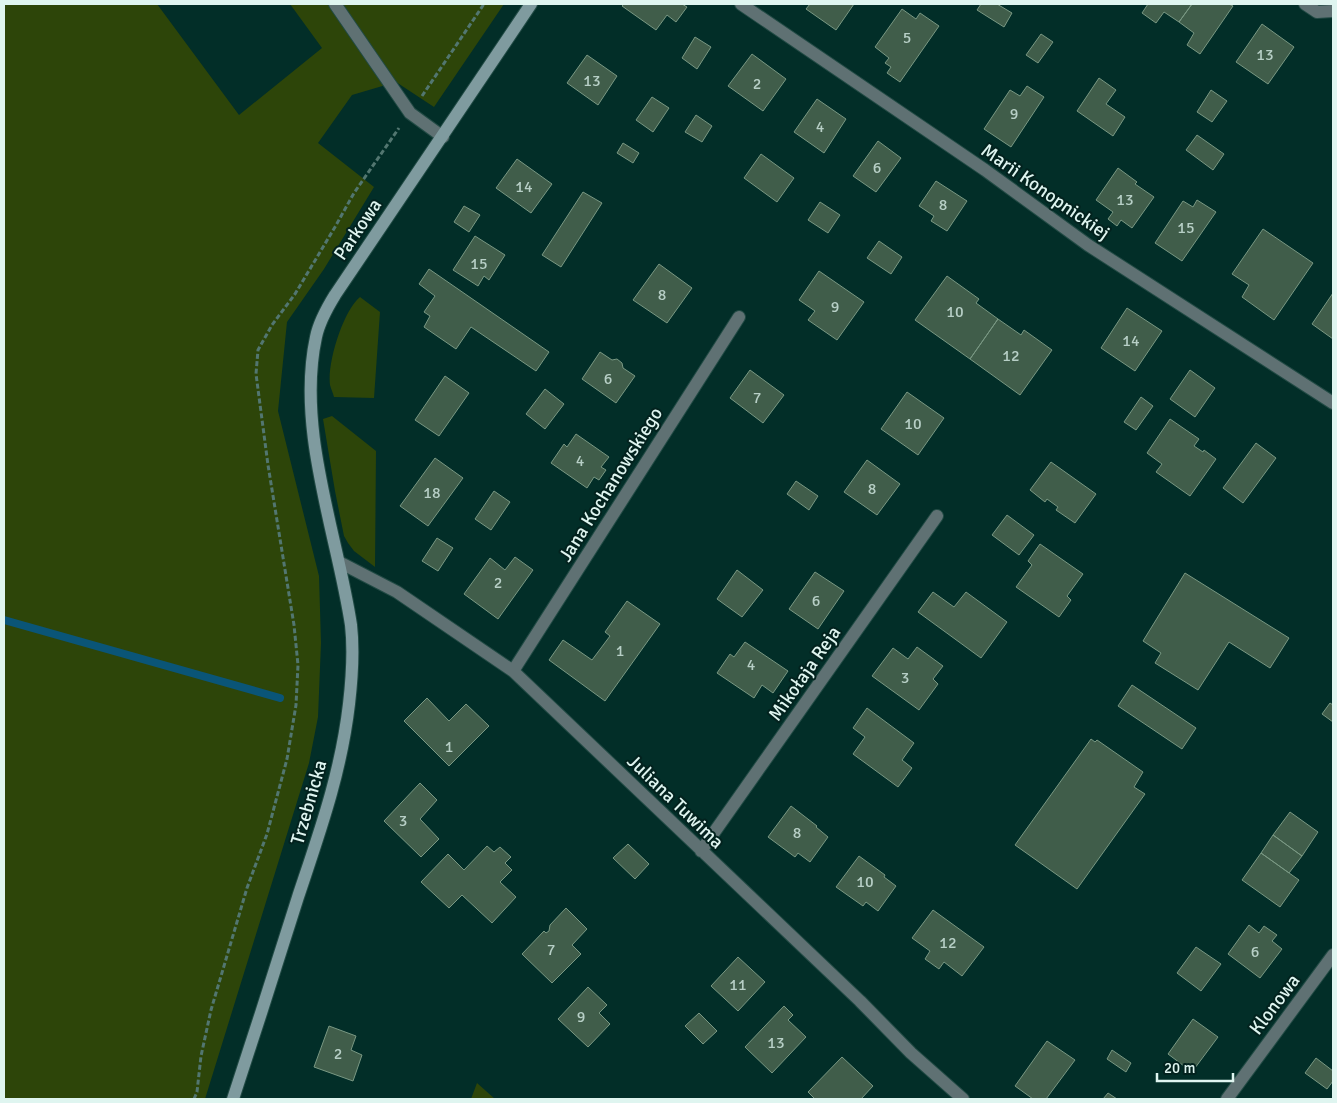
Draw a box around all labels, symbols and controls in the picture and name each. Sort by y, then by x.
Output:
house number: 5 [903,28,911,48]
house number: 13 [1256,45,1274,65]
house number: 13 [583,71,601,91]
house number: 2 [753,74,761,94]
house number: 9 [1010,104,1018,124]
house number: 4 [816,117,825,137]
street label: Marii Konopnickiej [976,138,1114,245]
house number: 6 [873,158,881,178]
house number: 14 [515,177,533,197]
house number: 13 [1116,190,1134,210]
street label: Parkowa [329,194,387,265]
house number: 8 [939,195,947,215]
house number: 15 [1177,218,1195,238]
house number: 15 [470,254,488,274]
house number: 8 [658,285,666,305]
house number: 9 [831,297,839,317]
house number: 10 [946,302,964,322]
house number: 14 [1122,331,1140,351]
house number: 12 [1002,346,1020,366]
house number: 6 [604,369,612,389]
house number: 7 [753,388,761,408]
street label: Jana Kochanowskiego [554,403,668,566]
house number: 10 [904,414,922,434]
house number: 4 [576,451,585,471]
house number: 8 [868,479,876,499]
house number: 18 [423,483,441,503]
house number: 2 [494,573,502,593]
house number: 6 [812,591,820,611]
street label: Mikołaja Reja [763,622,846,726]
house number: 1 [616,641,624,661]
house number: 4 [747,655,756,675]
house number: 3 [901,668,909,688]
house number: 1 [445,737,453,757]
street label: Juliana Tuwima [622,750,729,854]
street label: Trzebnicka [285,757,332,847]
house number: 3 [399,811,407,831]
house number: 8 [793,823,801,843]
house number: 10 [856,872,874,892]
house number: 12 [939,933,957,953]
house number: 7 [547,940,555,960]
house number: 6 [1251,942,1259,962]
street label: Klonowa [1244,969,1305,1040]
house number: 11 [729,975,747,995]
house number: 9 [577,1007,585,1027]
house number: 13 [767,1033,785,1053]
house number: 2 [334,1044,342,1064]
scale bar [1157,1050,1233,1082]
text: 20 m [1164,1059,1195,1077]

